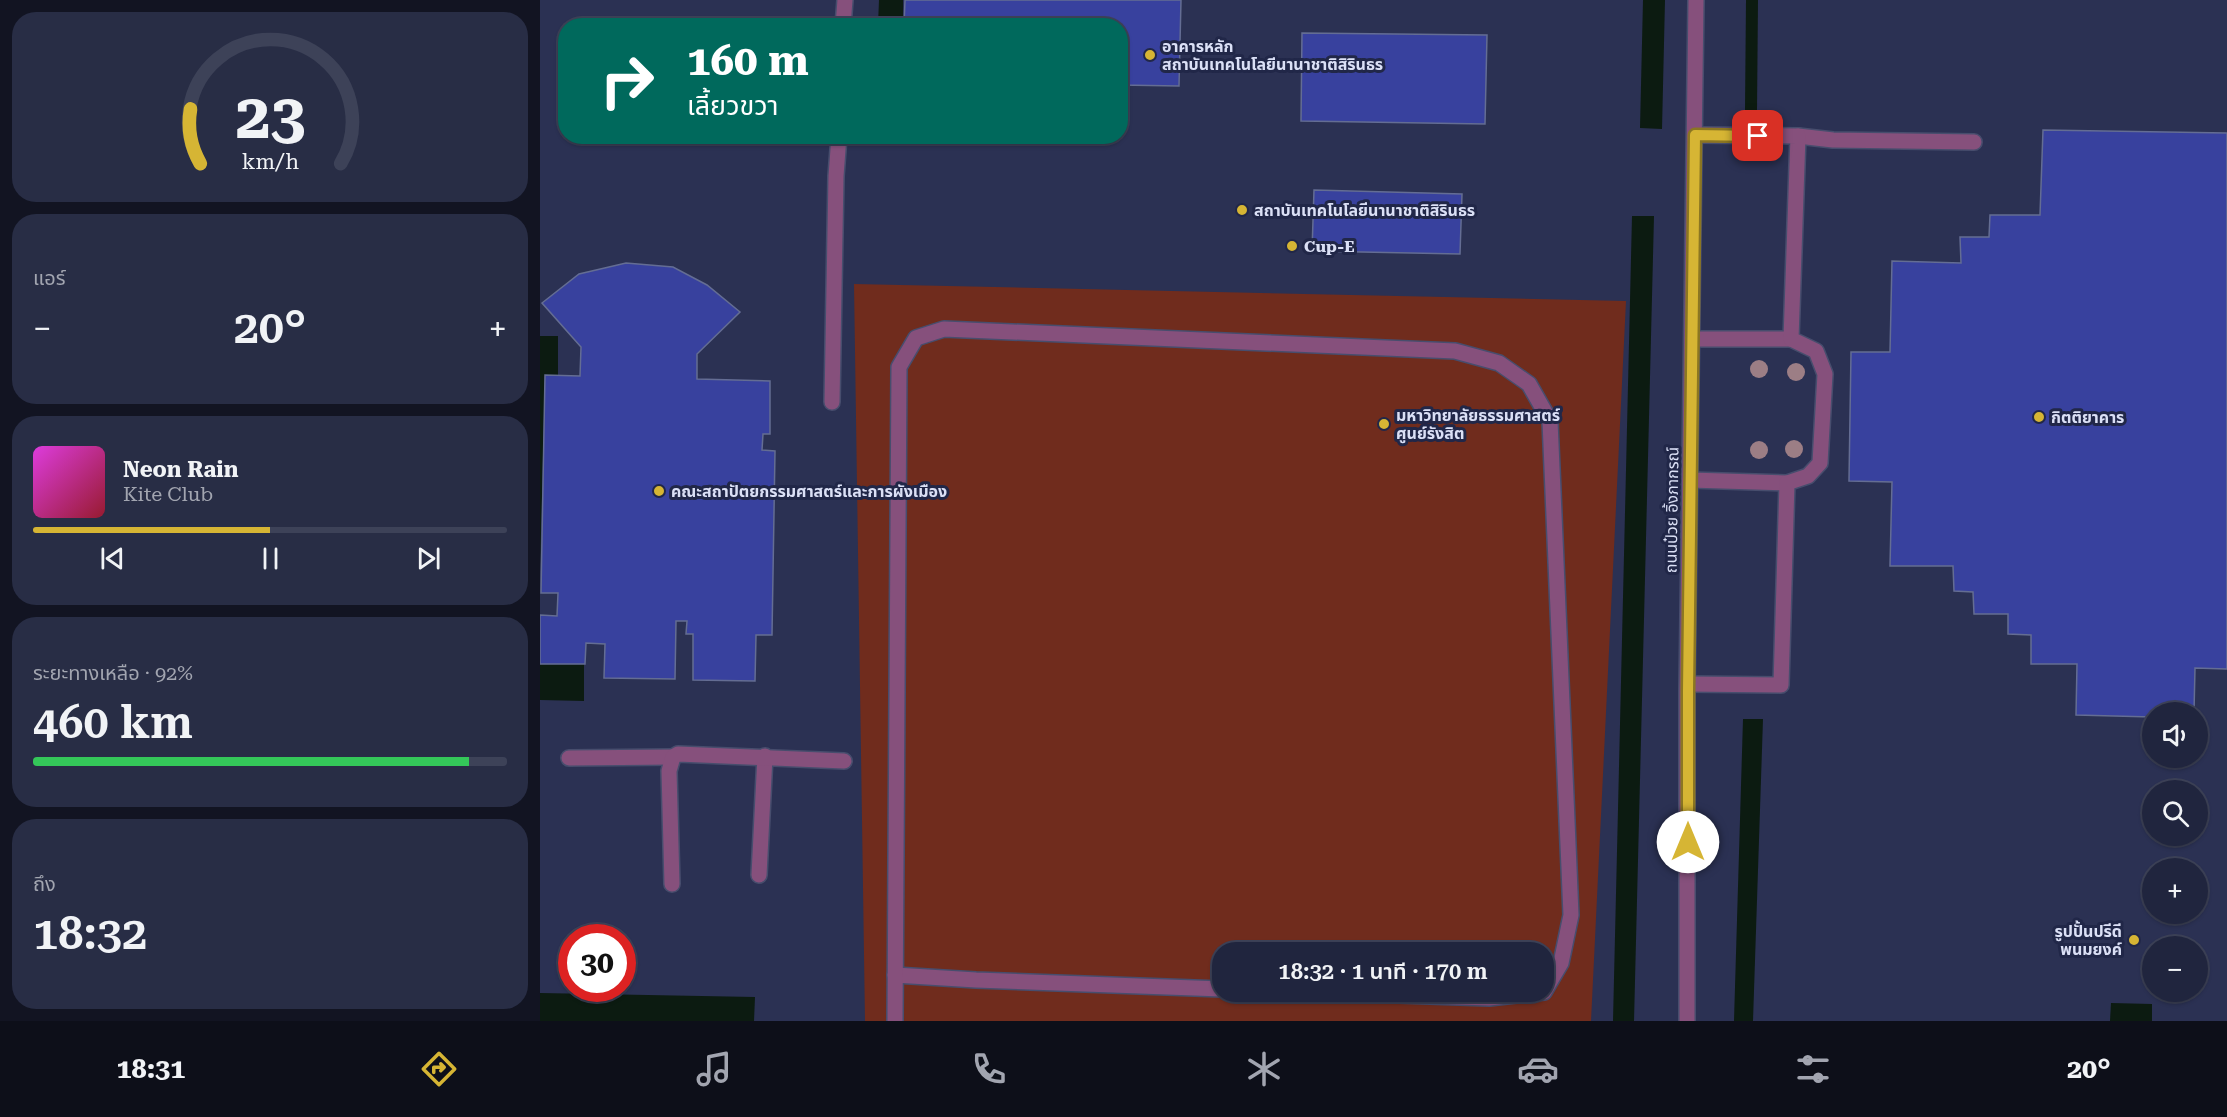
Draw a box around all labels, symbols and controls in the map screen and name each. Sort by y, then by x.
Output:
text: 160 m [687,36,809,85]
place label: อาคารหลัก สถาบันเทคโนโลยีนานาชาติสิรินธร [1162,37,1383,74]
icon: right [588,42,666,120]
marker: อาคารหลัก สถาบันเทคโนโลยีนานาชาติสิรินธร [1143,48,1157,62]
text: 23 [235,80,305,153]
text: เลี้ยวขวา [687,90,778,122]
pin [1732,110,1783,161]
icon: arrive [1741,119,1774,152]
text: km/h [241,149,299,174]
place label: สถาบันเทคโนโลยีนานาชาติสิรินธร [1254,201,1475,220]
marker: สถาบันเทคโนโลยีนานาชาติสิรินธร [1235,203,1249,217]
place label: Cup-E [1304,237,1355,256]
marker: Cup-E [1285,239,1299,253]
text: แอร์ [33,266,65,290]
text: 20° [234,301,306,354]
text: − [33,309,51,348]
text: + [489,309,507,348]
place label: มหาวิทยาลัยธรรมศาสตร์ ศูนย์รังสิต [1396,406,1560,444]
place label: กิตติยาคาร [2051,408,2124,427]
marker: กิตติยาคาร [2032,410,2046,424]
marker: มหาวิทยาลัยธรรมศาสตร์ ศูนย์รังสิต [1377,417,1391,431]
street label: ถนนป๋วย อิ้งภากรณ์ [1660,447,1683,573]
text: Neon Rain [123,457,238,482]
text: Kite Club [123,482,213,506]
place label: คณะสถาปัตยกรรมศาสตร์และการผังเมือง [671,482,947,501]
marker: คณะสถาปัตยกรรมศาสตร์และการผังเมือง [652,484,666,498]
icon: previous [96,542,129,575]
icon: pause [254,542,287,575]
icon: next [412,542,445,575]
text: ระยะทางเหลือ · 92% [33,661,193,685]
text: 460 km [33,696,193,749]
map controls [2142,702,2208,1002]
button: sound [2142,702,2208,768]
button: search [2142,780,2208,846]
position arrow [1656,810,1720,874]
button: + [2142,858,2208,924]
text: ถึง [33,872,56,896]
text: 18:32 [33,907,147,960]
place label: รูปปั้นปรีดี พนมยงค์ [2054,920,2122,959]
speed limit sign: 30 [558,924,636,1002]
marker: รูปปั้นปรีดี พนมยงค์ [2127,933,2141,947]
button: − [2142,936,2208,1002]
text: 18:32 · 1 นาที · 170 m [1278,959,1488,984]
icon: directions [418,1048,460,1090]
icon: music [693,1048,735,1090]
icon: phone [968,1048,1010,1090]
icon: climate [1243,1048,1285,1090]
icon: car [1517,1048,1559,1090]
icon: filters [1792,1048,1834,1090]
text: 18:31 [116,1053,185,1085]
text: 20° [2067,1053,2111,1085]

